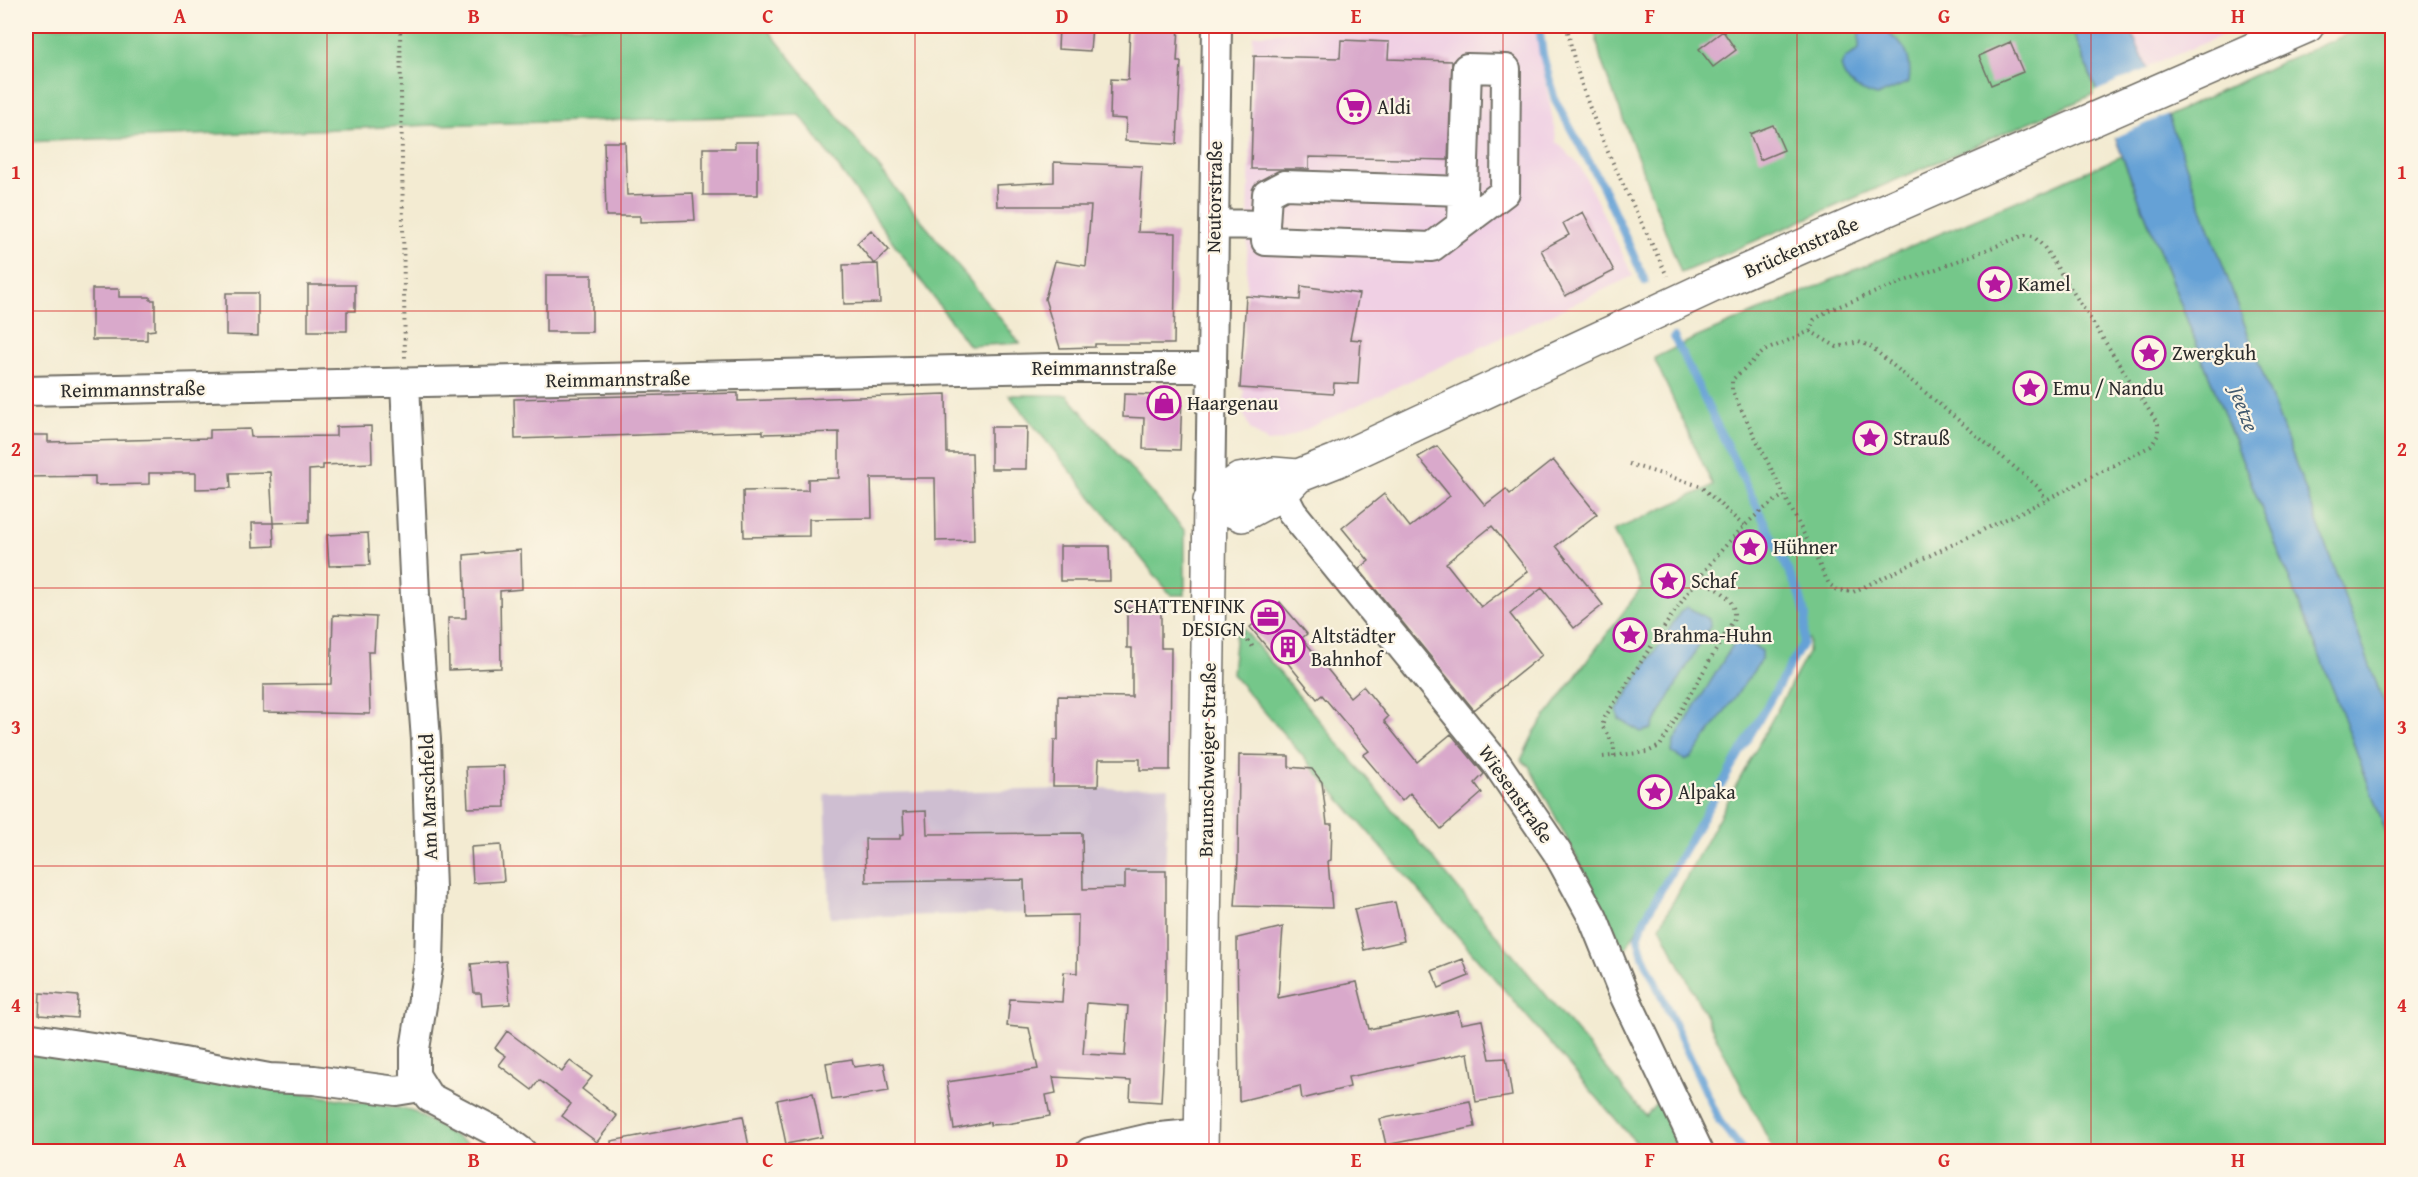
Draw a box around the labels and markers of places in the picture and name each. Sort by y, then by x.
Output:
supermarket icon: Aldi [1336,89,1372,125]
place label: Aldi [1377,92,1411,121]
place icon: Kamel [1977,266,2013,302]
place label: Kamel [2018,269,2071,298]
place icon: Zwergkuh [2131,335,2167,371]
place label: Zwergkuh [2172,338,2256,367]
place icon: Emu / Nandu [2012,370,2048,406]
place label: Emu / Nandu [2053,373,2164,402]
shop icon: Haargenau [1146,385,1182,421]
place label: Haargenau [1187,388,1278,417]
place icon: Strauß [1852,420,1888,456]
place label: Strauß [1893,423,1950,452]
place icon: Hühner [1732,529,1768,565]
place label: Hühner [1773,532,1837,561]
place icon: Schaf [1650,563,1686,599]
place label: Schaf [1691,566,1739,595]
place label: SCHATTENFINK DESIGN [1114,591,1245,643]
office icon: SCHATTENFINK DESIGN [1250,599,1286,635]
place icon: Brahma-Huhn [1612,617,1648,653]
place label: Brahma-Huhn [1653,620,1772,649]
place label: Altstädter Bahnhof [1311,621,1396,673]
building icon: Altstädter Bahnhof [1270,629,1306,665]
place icon: Alpaka [1637,774,1673,810]
place label: Alpaka [1678,777,1736,806]

